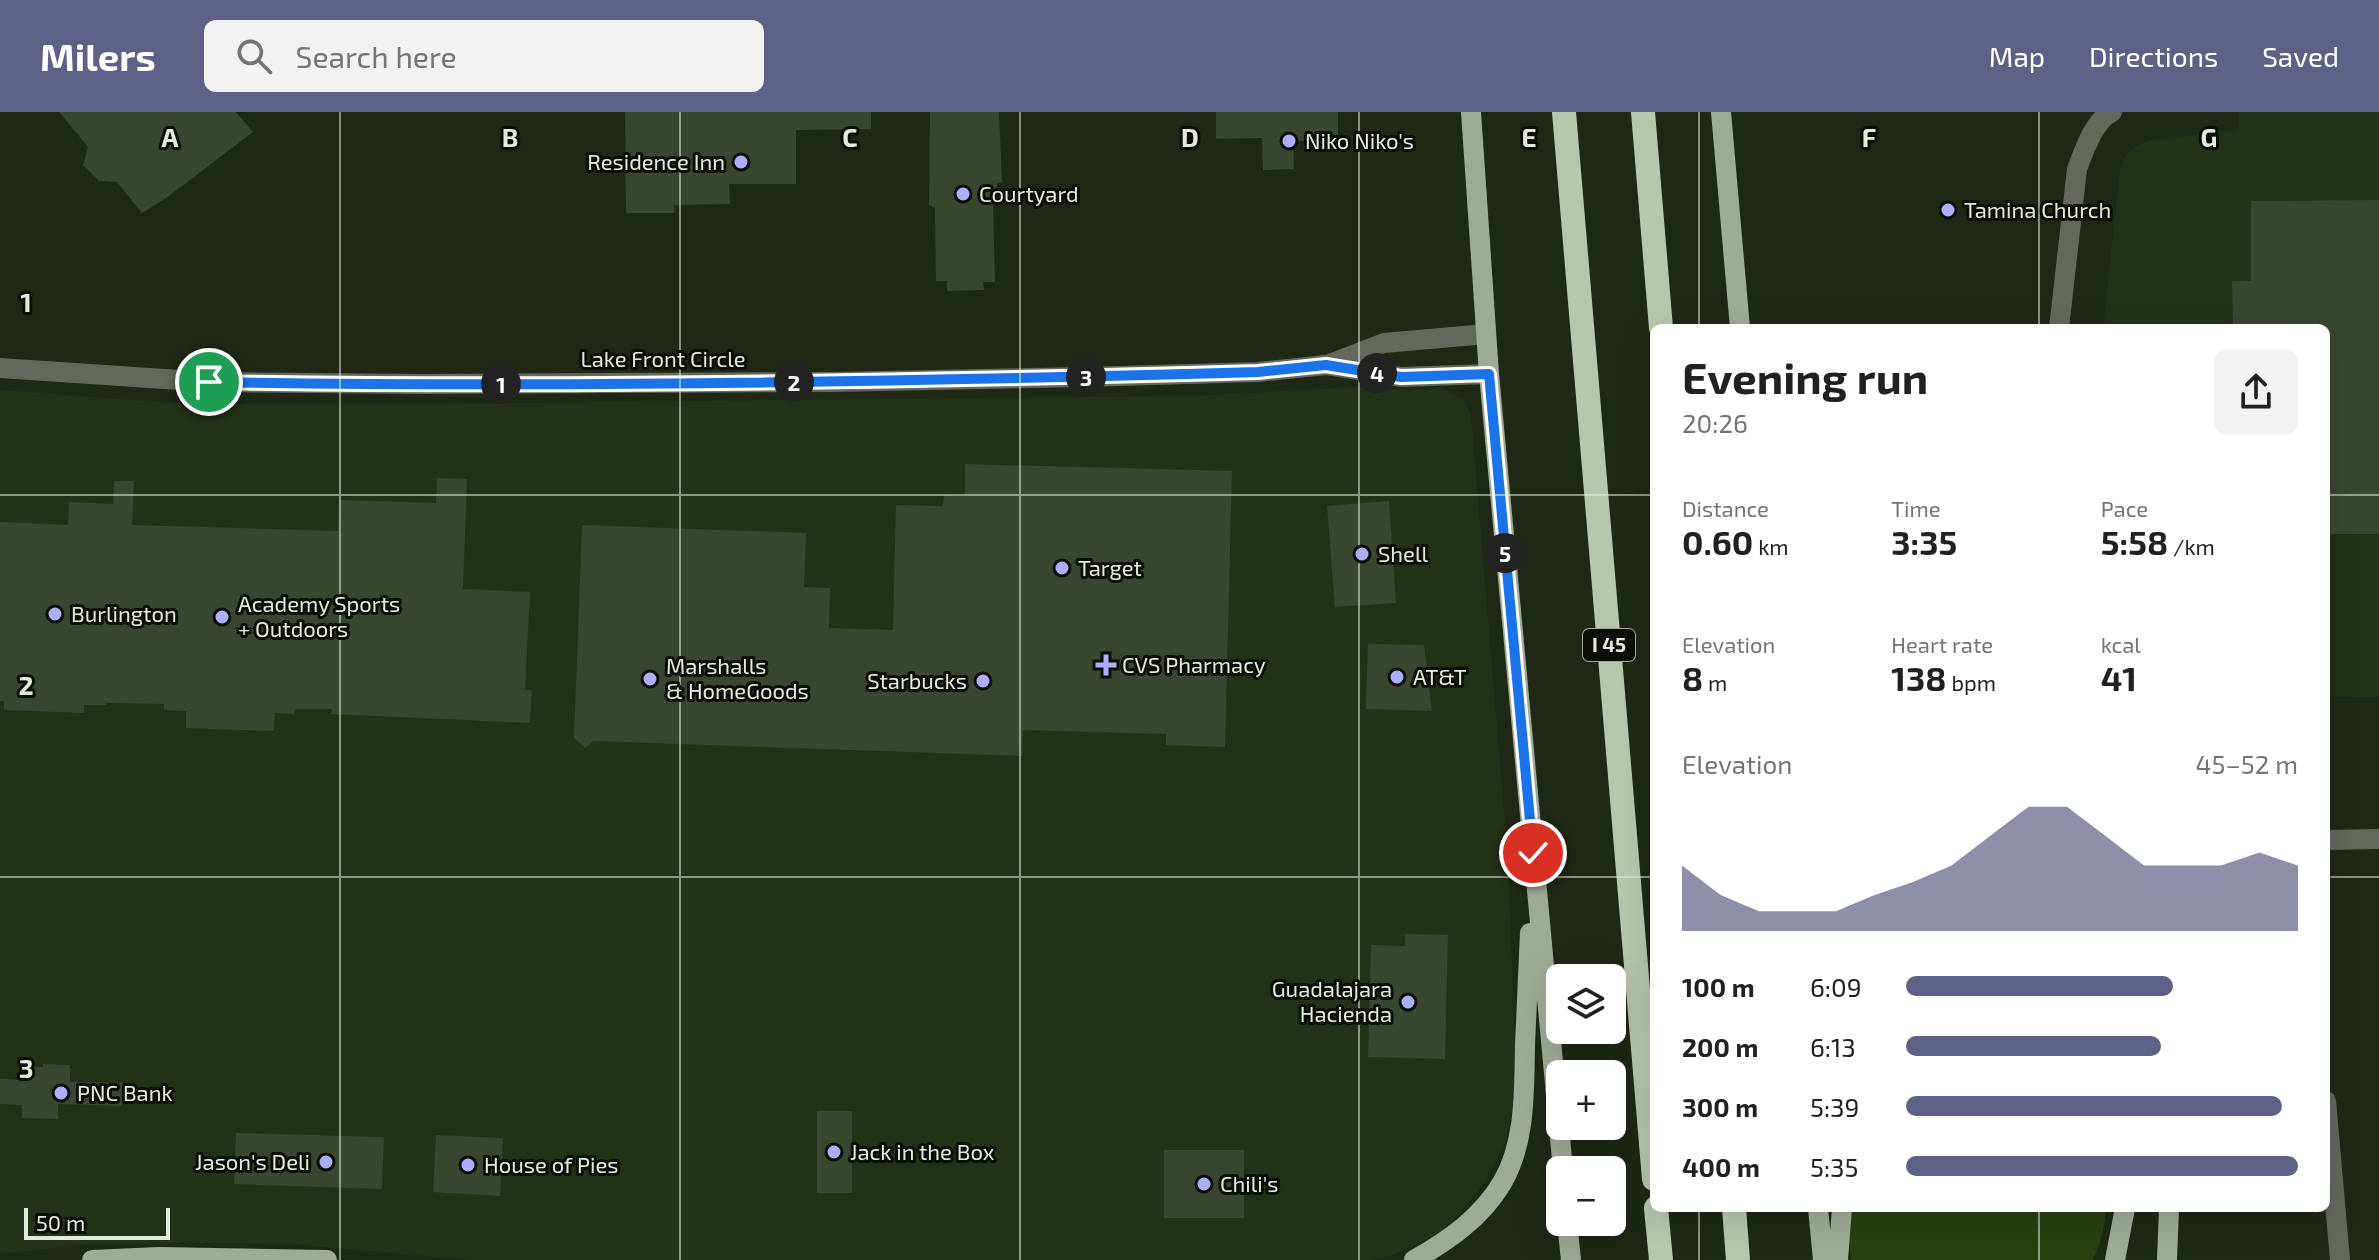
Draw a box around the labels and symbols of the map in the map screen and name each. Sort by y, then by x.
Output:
text: A [162,121,179,152]
text: B [502,121,518,152]
text: C [842,121,858,152]
text: D [1181,121,1199,152]
text: E [1521,121,1537,152]
text: F [1862,121,1876,152]
text: G [2201,121,2217,152]
place label: Niko Niko's [1305,127,1414,153]
marker: Niko Niko's [1280,132,1298,150]
place label: Residence Inn [587,148,725,174]
marker: Residence Inn [732,153,750,171]
place label: Courtyard [979,180,1079,206]
marker: Courtyard [954,185,972,203]
place label: Tamina Church [1964,196,2111,222]
marker: Tamina Church [1939,201,1957,219]
text: 1 [20,286,32,317]
street label: Lake Front Circle [580,345,746,371]
pin [175,348,243,416]
pin: 4 [1357,353,1397,393]
pin: 3 [1066,357,1106,397]
pin: 2 [774,362,814,402]
pin: 1 [481,364,521,404]
pin: 5 [1485,533,1525,573]
place label: Shell [1378,540,1428,566]
marker: Shell [1353,545,1371,563]
place label: Target [1078,554,1142,580]
marker: Target [1053,559,1071,577]
place label: Academy Sports + Outdoors [238,590,400,641]
place label: Burlington [71,600,177,626]
marker: Burlington [46,605,64,623]
marker: Academy Sports + Outdoors [213,608,231,626]
road number: I 45 [1583,629,1635,661]
place label: CVS Pharmacy [1122,651,1266,677]
place label: Marshalls & HomeGoods [666,652,809,703]
marker: CVS Pharmacy [1097,656,1115,674]
place label: AT&T [1413,663,1467,689]
place label: Starbucks [867,667,967,693]
marker: AT&T [1388,668,1406,686]
text: 2 [18,669,34,700]
marker: Marshalls & HomeGoods [641,670,659,688]
marker: Starbucks [974,672,992,690]
pin [1499,819,1567,887]
place label: Guadalajara Hacienda [1272,975,1392,1026]
marker: Guadalajara Hacienda [1399,993,1417,1011]
text: 3 [19,1052,33,1083]
place label: PNC Bank [77,1079,173,1105]
marker: PNC Bank [52,1084,70,1102]
place label: Jack in the Box [850,1138,995,1164]
marker: Jack in the Box [825,1143,843,1161]
place label: Jason's Deli [195,1148,310,1174]
place label: House of Pies [484,1151,618,1177]
marker: Jason's Deli [317,1153,335,1171]
marker: House of Pies [459,1156,477,1174]
place label: Chili's [1220,1170,1279,1196]
marker: Chili's [1195,1175,1213,1193]
scale bar [24,1204,170,1240]

